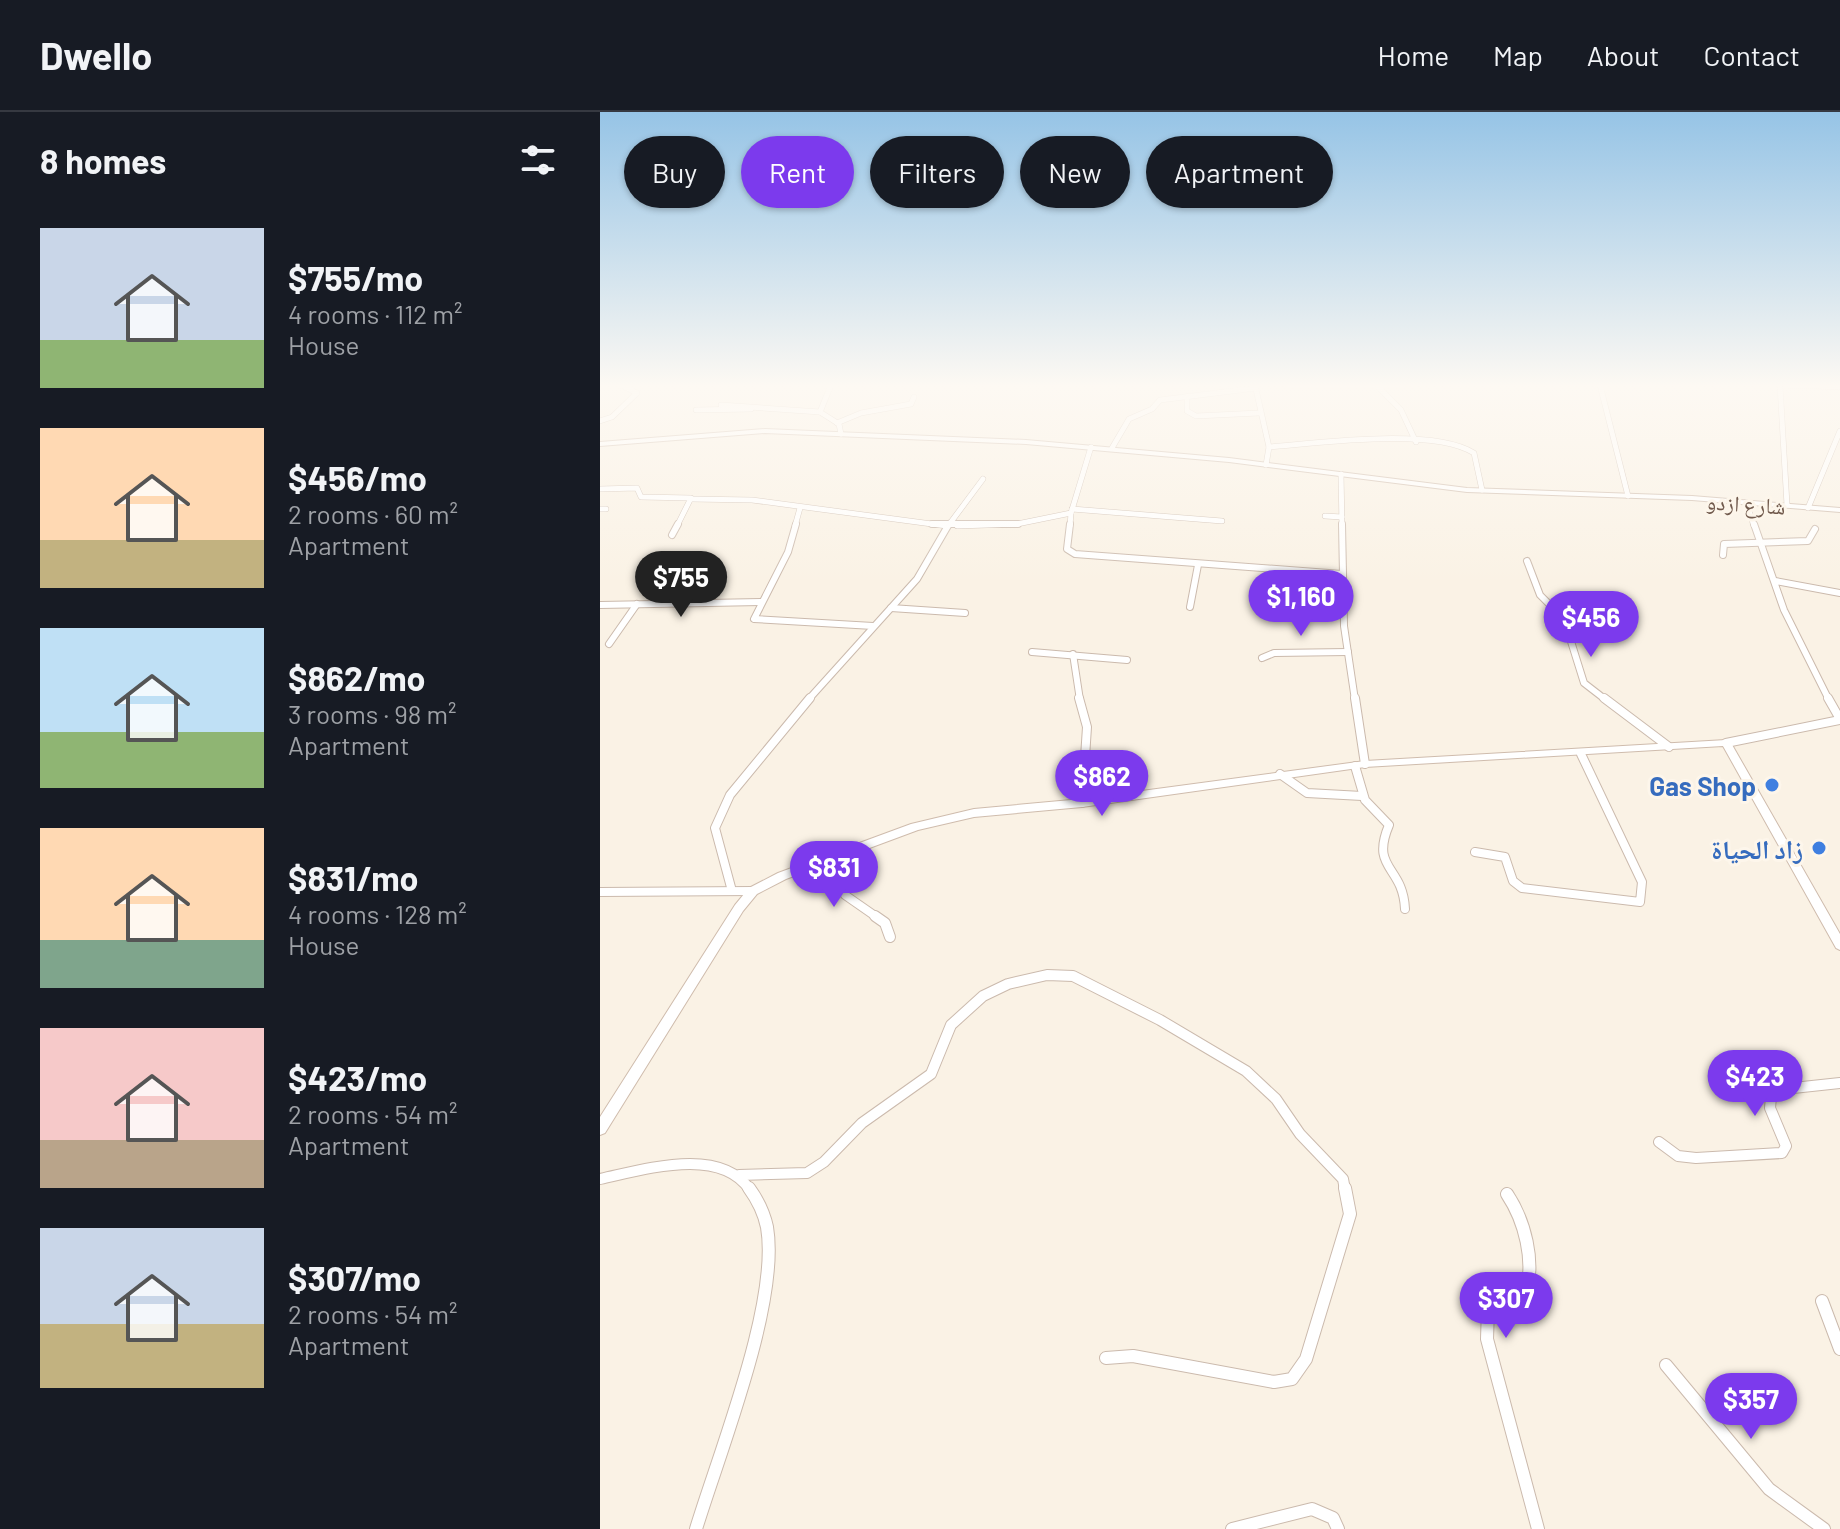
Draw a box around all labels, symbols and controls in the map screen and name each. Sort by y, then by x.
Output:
text: Dwello [40,32,152,78]
text: Home [1378,38,1449,72]
text: Map [1493,38,1543,72]
text: About [1587,38,1659,72]
text: Contact [1703,38,1800,72]
chip: Buy [624,136,725,208]
chip: Rent [741,136,854,208]
chip: Filters [870,136,1004,208]
chip: New [1020,136,1130,208]
chip: Apartment [1146,136,1333,208]
icon: filters [516,138,560,182]
text: 8 homes [40,140,166,181]
text: $755/mo [288,257,423,298]
icon: home [104,260,200,356]
text: 4 rooms · 112 m² [288,298,462,329]
text: House [288,329,359,360]
text: $456/mo [288,457,427,498]
icon: home [104,460,200,556]
street label: شارع ازدو [1705,487,1786,521]
text: 2 rooms · 60 m² [288,498,458,529]
text: Apartment [288,529,409,560]
pin: $755 [634,551,728,619]
text: $755 [653,561,709,592]
pin: $1,160 [1236,570,1366,638]
text: $1,160 [1267,580,1335,611]
pin: $456 [1544,591,1638,659]
text: $456 [1562,601,1620,632]
text: $862/mo [288,657,425,698]
icon: home [104,660,200,756]
text: 3 rooms · 98 m² [288,698,456,729]
text: Apartment [288,729,409,760]
pin: $862 [1055,750,1149,818]
text: $862 [1073,760,1131,791]
place label: Gas Shop [1649,770,1756,801]
marker: Gas Shop [1763,776,1781,794]
place label: زاد الحياة [1711,833,1803,864]
marker: زاد الحياة [1810,839,1828,857]
pin: $831 [787,841,881,909]
text: $831 [808,851,860,882]
text: $831/mo [288,857,418,898]
icon: home [104,860,200,956]
text: 4 rooms · 128 m² [288,898,467,929]
text: House [288,929,359,960]
pin: $423 [1708,1050,1802,1118]
text: $423/mo [288,1057,427,1098]
icon: home [104,1060,200,1156]
text: $423 [1726,1060,1784,1091]
text: 2 rooms · 54 m² [288,1098,458,1129]
text: Apartment [288,1129,409,1160]
text: $307/mo [288,1257,421,1298]
icon: home [104,1260,200,1356]
pin: $307 [1459,1272,1553,1340]
text: $307 [1478,1282,1534,1313]
text: 2 rooms · 54 m² [288,1298,458,1329]
text: Apartment [288,1329,409,1360]
pin: $357 [1704,1373,1798,1441]
text: $357 [1723,1383,1779,1414]

